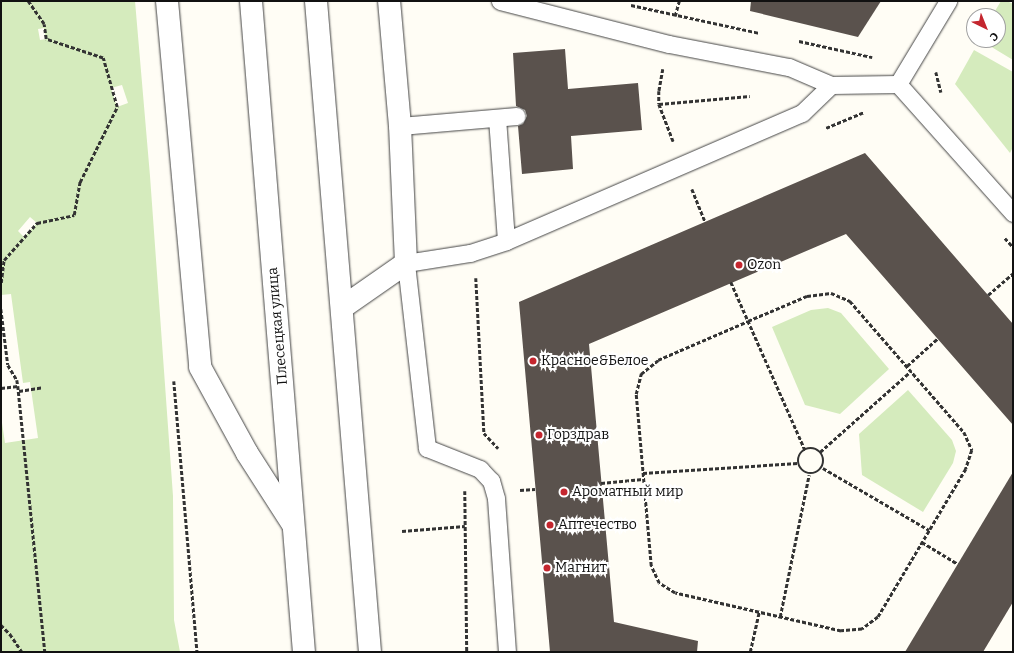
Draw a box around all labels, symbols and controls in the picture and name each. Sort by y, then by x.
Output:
north arrow [966,8,1006,48]
text: С [987,29,1001,44]
place label: Ozon [747,257,781,273]
marker: Ozon [734,260,744,270]
street label: Плесецкая улица [264,266,292,386]
place label: Красное&Белое [541,353,648,369]
marker: Красное&Белое [528,356,538,366]
place label: Горздрав [547,427,609,443]
marker: Горздрав [534,430,544,440]
place label: Ароматный мир [572,484,683,500]
marker: Ароматный мир [559,487,569,497]
place label: Аптечество [558,517,637,533]
marker: Аптечество [545,520,555,530]
place label: Магнит [555,560,607,576]
marker: Магнит [542,563,552,573]

